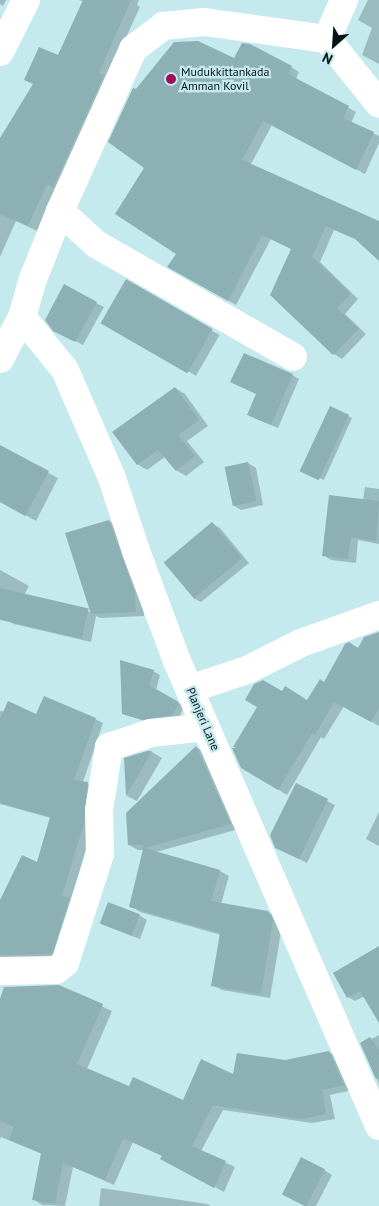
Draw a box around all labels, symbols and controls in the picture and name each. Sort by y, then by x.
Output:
north arrow [309,20,359,70]
text: N [319,48,336,69]
place label: Mudukkittankada Amman Kovil [181,65,269,93]
marker: Mudukkittankada Amman Kovil [165,73,177,85]
street label: Planjeri Lane [183,685,223,753]

